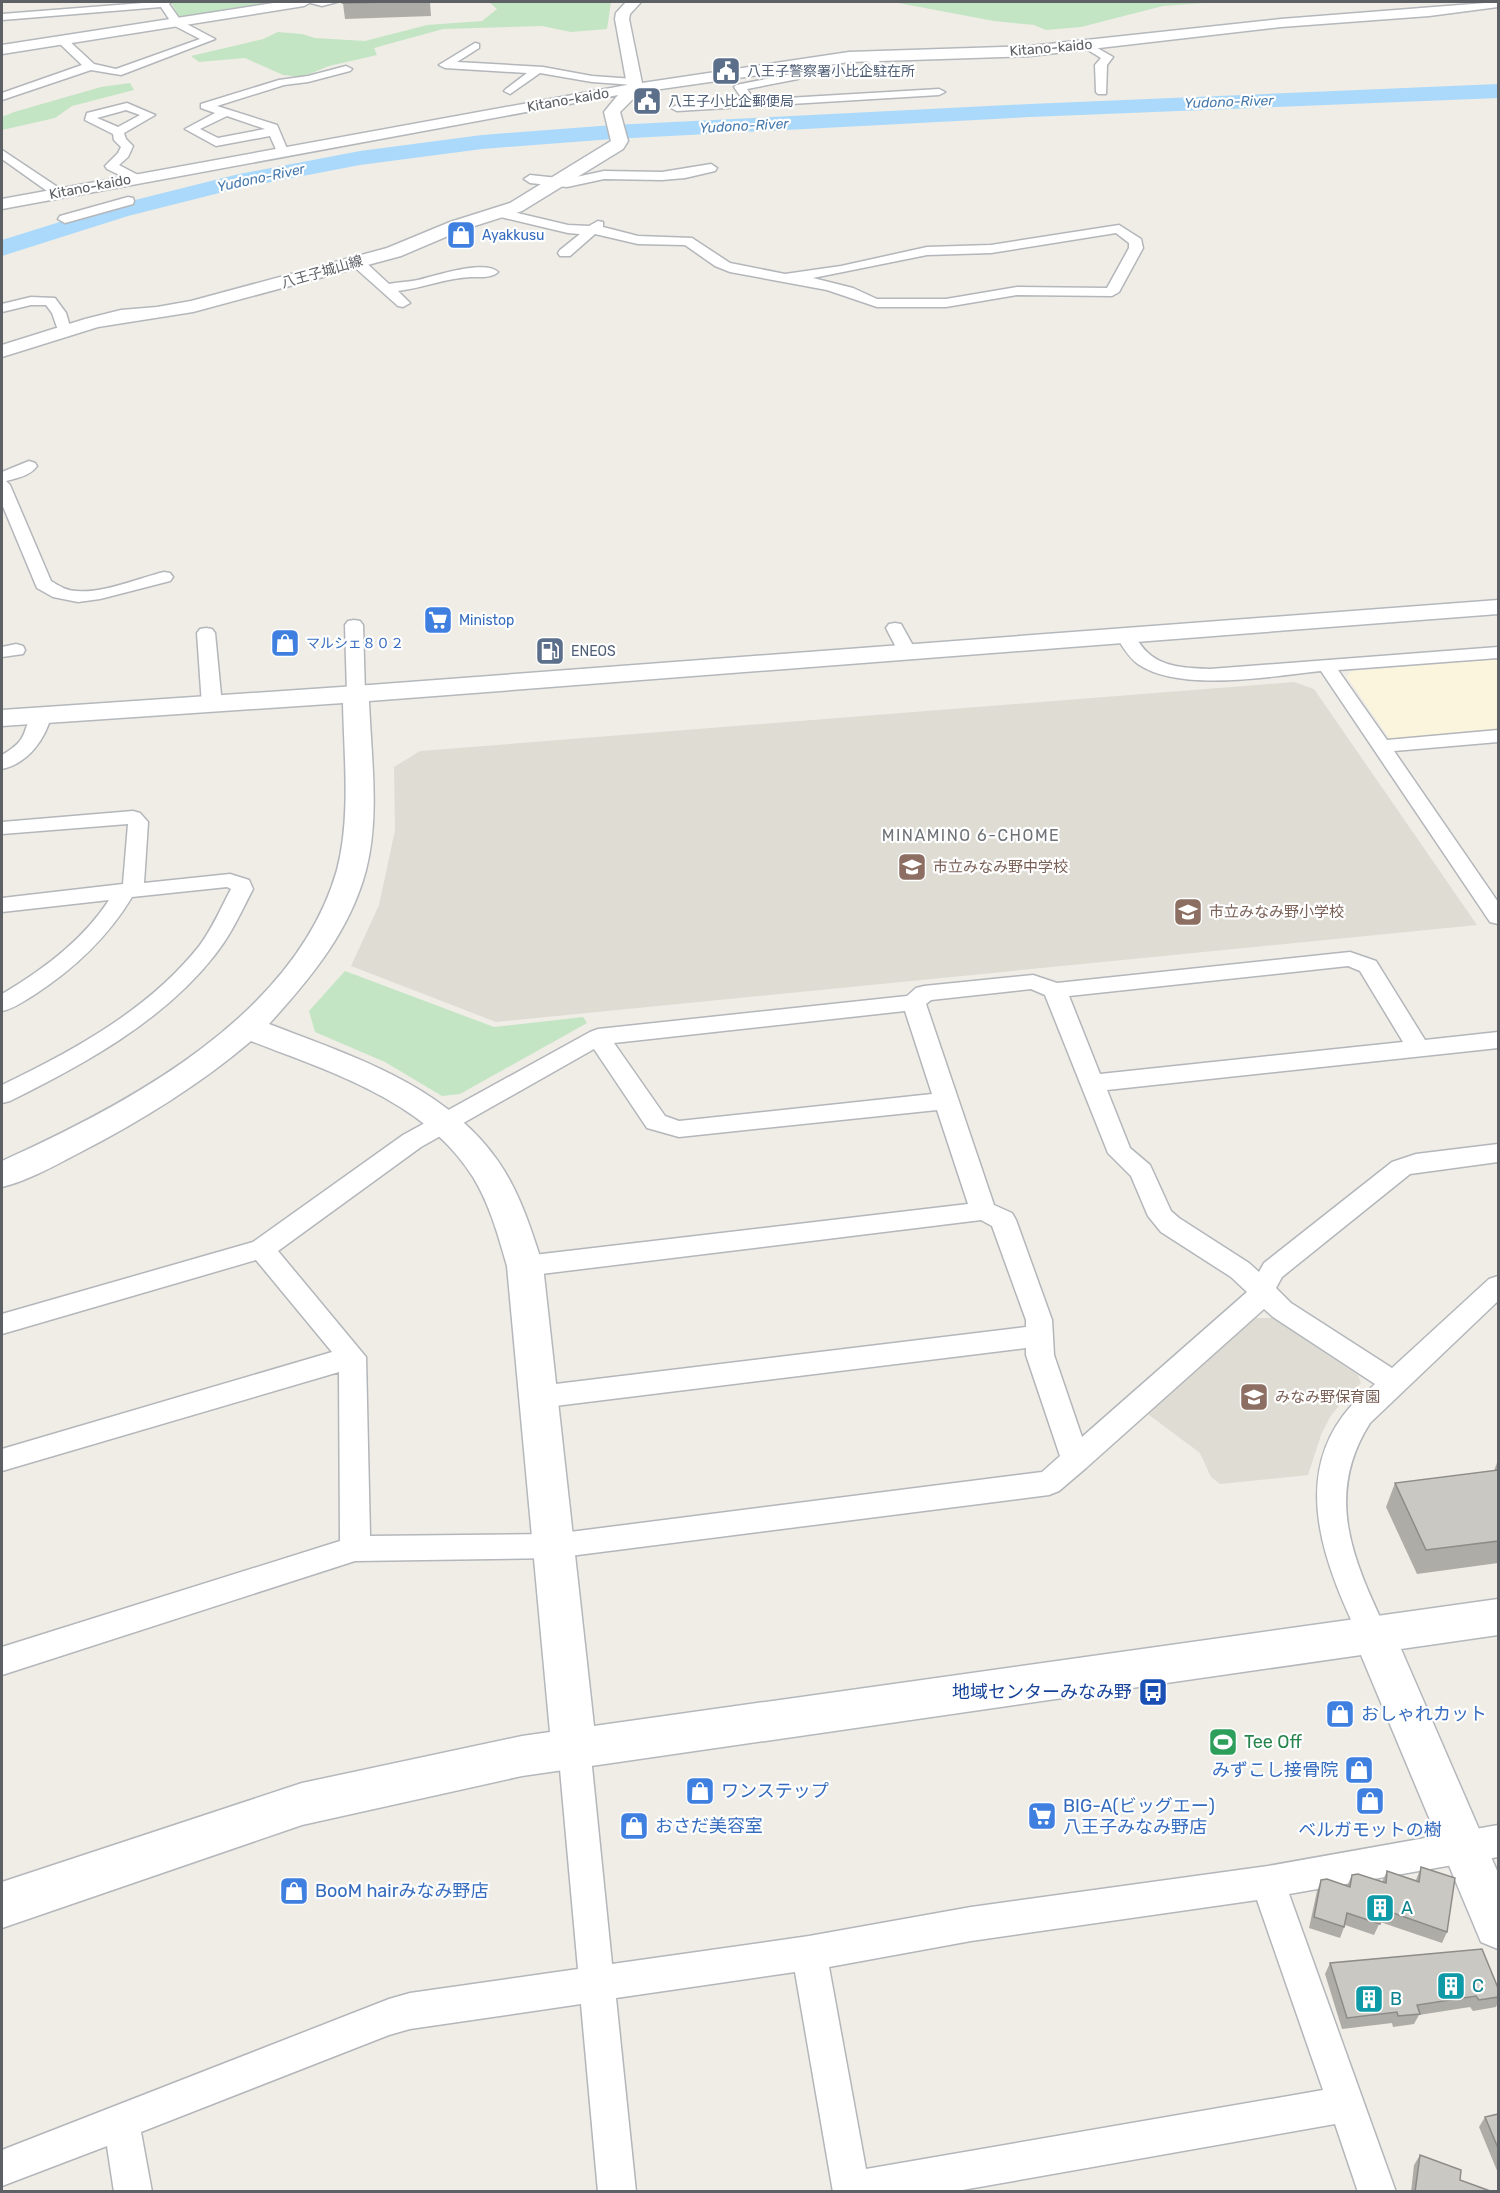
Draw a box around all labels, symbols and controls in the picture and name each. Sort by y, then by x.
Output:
street label: Kitano-kaido [1009,36,1093,60]
public building icon: 八王子警察署小比企駐在所 [710,55,742,87]
place label: 八王子警察署小比企駐在所 [747,63,915,80]
street label: Kitano-kaido [526,84,610,116]
public building icon: 八王子小比企郵便局 [631,85,663,117]
water label: Yudono-River [1184,92,1275,112]
place label: 八王子小比企郵便局 [668,93,794,110]
water label: Yudono-River [699,115,790,137]
water label: Yudono-River [216,160,307,196]
street label: Kitano-kaido [48,171,132,203]
shop icon: Ayakkusu [445,219,477,251]
place label: Ayakkusu [482,227,545,244]
street label: 八王子城山線 [279,252,365,292]
supermarket icon: Ministop [422,604,454,636]
place label: Ministop [459,612,514,629]
shop icon: マルシェ８０２ [269,627,301,659]
place label: マルシェ８０２ [306,635,404,652]
fuel station icon: ENEOS [534,635,566,667]
place label: ENEOS [571,643,616,660]
district label: MINAMINO 6-CHOME [882,826,1060,845]
school or university icon: 市立みなみ野中学校 [896,851,928,883]
place label: 市立みなみ野中学校 [933,858,1068,876]
school or university icon: 市立みなみ野小学校 [1172,896,1204,928]
place label: 市立みなみ野小学校 [1209,903,1344,921]
school or university icon: みなみ野保育園 [1238,1381,1270,1413]
place label: みなみ野保育園 [1275,1388,1380,1406]
bus stop icon: 地域センターみなみ野 [1137,1676,1169,1708]
place label: 地域センターみなみ野 [952,1681,1132,1703]
shop icon: おしゃれカット [1324,1698,1356,1730]
place label: おしゃれカット [1361,1703,1487,1725]
sports icon: Tee Off [1207,1726,1239,1758]
place label: Tee Off [1244,1731,1302,1753]
shop icon: みずこし接骨院 [1343,1754,1375,1786]
place label: みずこし接骨院 [1212,1759,1338,1781]
shop icon: ワンステップ [684,1775,716,1807]
place label: ワンステップ [721,1780,829,1802]
shop icon: ベルガモットの樹 [1354,1785,1386,1817]
place label: BIG-A(ビッグエー) 八王子みなみ野店 [1063,1795,1215,1838]
supermarket icon: BIG-A(ビッグエー) 八王子みなみ野店 [1026,1800,1058,1832]
shop icon: おさだ美容室 [618,1810,650,1842]
place label: おさだ美容室 [655,1815,763,1837]
place label: ベルガモットの樹 [1298,1819,1442,1841]
shop icon: BooM hairみなみ野店 [278,1875,310,1907]
place label: BooM hairみなみ野店 [315,1880,488,1902]
building icon: A [1364,1892,1396,1924]
place label: A [1401,1897,1413,1919]
building icon: C [1435,1970,1467,2002]
place label: C [1472,1975,1484,1997]
building icon: B [1353,1983,1385,2015]
place label: B [1390,1988,1402,2010]

